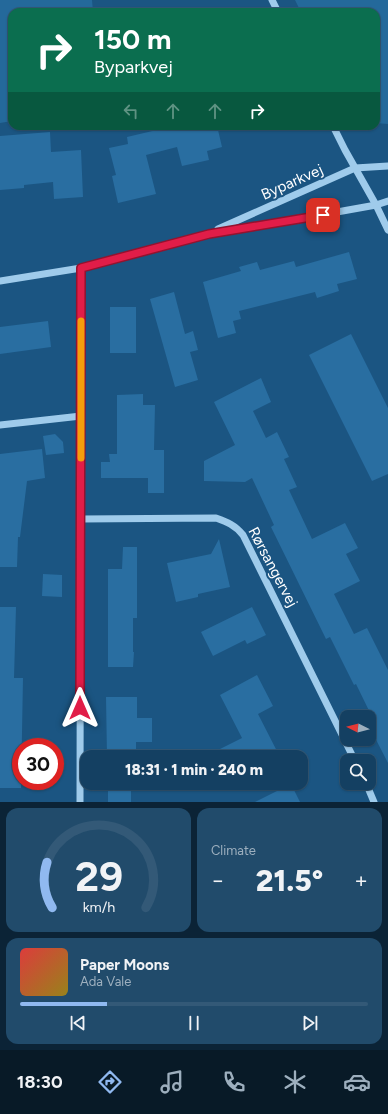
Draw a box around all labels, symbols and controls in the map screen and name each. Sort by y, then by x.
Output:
text: 150 m [94,22,171,56]
icon: right [28,24,80,76]
text: Byparkvej [94,56,173,78]
icon: left [120,100,142,122]
icon: ahead [162,100,184,122]
icon: ahead [204,100,226,122]
icon: right [246,100,268,122]
street label: Byparkvej [258,160,326,204]
pin [306,198,340,232]
icon: arrive [312,204,334,226]
street label: Rørsangervej [244,524,302,610]
position arrow [59,687,101,729]
north arrow [340,710,376,746]
map controls [340,710,376,790]
speed limit sign: 30 [12,738,64,790]
button: search [340,754,376,790]
text: 18:31 · 1 min · 240 m [125,761,263,779]
text: Climate [211,843,256,858]
text: 29 [74,851,123,901]
text: 21.5° [256,862,323,899]
text: − [211,867,225,894]
text: + [354,867,368,894]
text: km/h [82,898,115,916]
text: Paper Moons [80,956,169,974]
text: Ada Vale [80,974,131,989]
icon: previous [67,1012,89,1034]
icon: pause [183,1012,205,1034]
icon: next [299,1012,321,1034]
icon: directions [96,1068,124,1096]
icon: music [158,1068,186,1096]
icon: phone [220,1068,248,1096]
icon: climate [281,1068,309,1096]
icon: car [343,1068,371,1096]
text: 18:30 [17,1071,63,1093]

